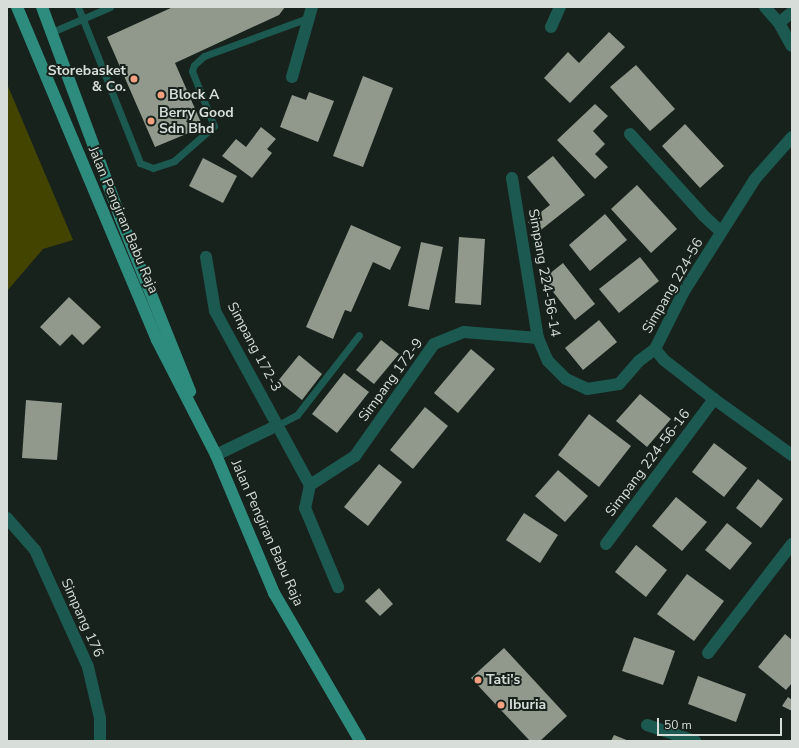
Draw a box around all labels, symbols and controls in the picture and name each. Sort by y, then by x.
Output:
place label: Storebasket & Co. [48,63,126,96]
marker: Storebasket & Co. [129,74,139,84]
place label: Block A [169,87,219,103]
marker: Block A [156,90,166,100]
place label: Berry Good Sdn Bhd [159,105,234,138]
marker: Berry Good Sdn Bhd [146,116,156,126]
street label: Jalan Pengiran Babu Raja [84,144,162,296]
street label: Simpang 224-56-14 [524,208,564,338]
street label: Simpang 224-56 [639,235,707,337]
street label: Simpang 172-3 [223,299,285,395]
street label: Simpang 172-9 [355,335,427,425]
street label: Simpang 224-56-16 [602,406,694,520]
street label: Jalan Pengiran Babu Raja [227,457,307,609]
street label: Simpang 176 [57,576,107,660]
place label: Tati's [486,672,520,688]
marker: Tati's [473,675,483,685]
place label: Iburia [509,697,546,713]
marker: Iburia [496,700,506,710]
scale bar [659,710,784,736]
text: 50 m [664,717,692,733]

